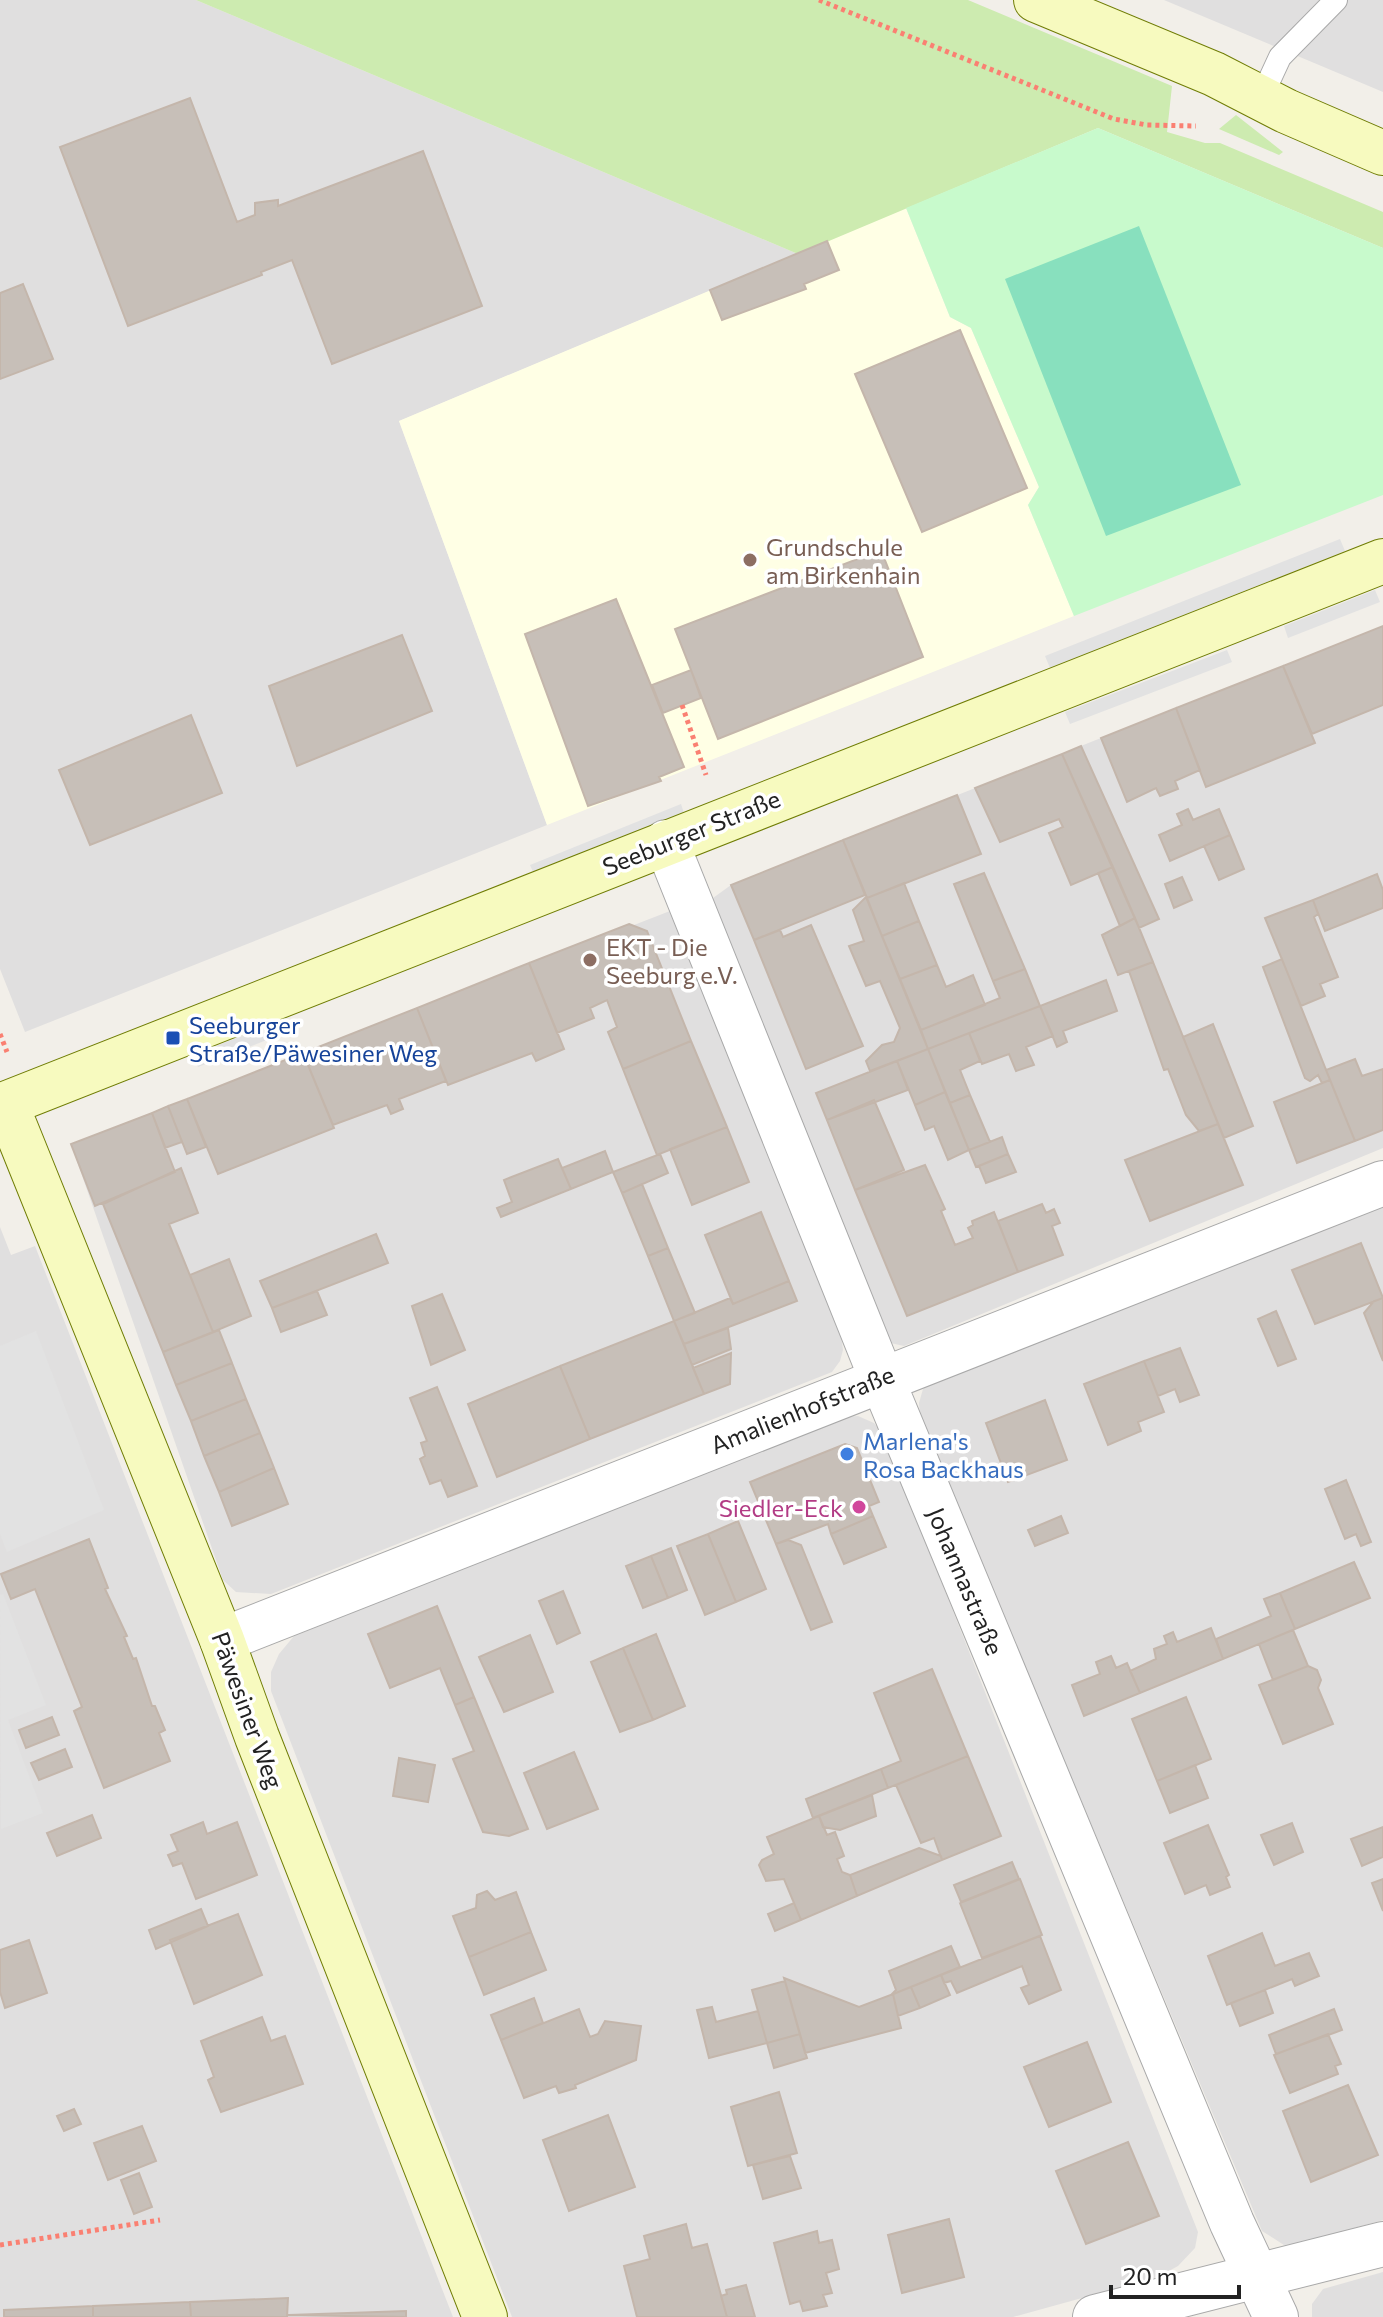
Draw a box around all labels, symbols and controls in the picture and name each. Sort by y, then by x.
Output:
place label: Grundschule am Birkenhain [766,532,920,589]
marker: Grundschule am Birkenhain [741,551,759,569]
street label: Seeburger Straße [598,783,784,881]
place label: EKT - Die Seeburg e.V. [606,932,738,989]
marker: EKT - Die Seeburg e.V. [581,951,599,969]
place label: Seeburger Straße/Päwesiner Weg [189,1010,437,1067]
marker: Seeburger Straße/Päwesiner Weg [164,1029,182,1047]
street label: Amalienhofstraße [706,1359,898,1459]
place label: Marlena's Rosa Backhaus [863,1426,1024,1483]
marker: Marlena's Rosa Backhaus [838,1445,856,1463]
place label: Siedler-Eck [719,1493,843,1522]
marker: Siedler-Eck [850,1498,868,1516]
street label: Johannastraße [922,1503,1010,1659]
street label: Päwesiner Weg [206,1628,290,1792]
scale bar [1111,2249,1239,2299]
text: 20 m [1123,2261,1177,2290]

